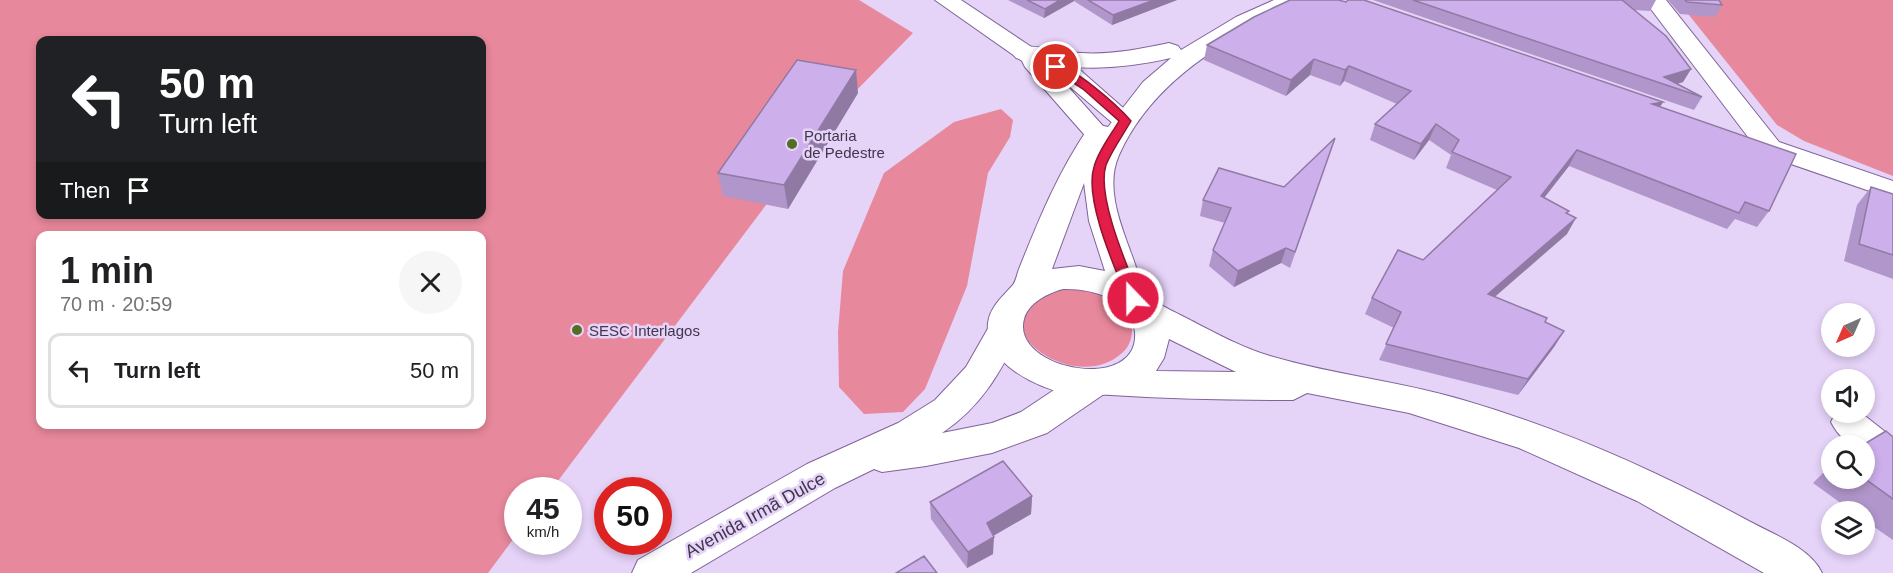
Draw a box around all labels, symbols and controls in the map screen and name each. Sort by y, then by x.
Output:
pin [1030,41,1081,92]
icon: arrive [1039,50,1072,83]
icon: left [60,60,138,138]
text: 50 m [159,60,255,107]
text: Turn left [159,109,257,139]
place label: Portaria de Pedestre [804,127,885,161]
marker: Portaria de Pedestre [785,137,799,151]
icon: arrive [122,174,155,207]
text: Then [60,178,110,203]
text: 1 min [60,250,154,291]
button: close [399,251,462,314]
position arrow [1101,266,1165,330]
text: 70 m · 20:59 [60,293,172,315]
north arrow [1821,303,1875,357]
map controls [1821,303,1875,555]
place label: SESC Interlagos [589,322,700,339]
marker: SESC Interlagos [570,323,584,337]
icon: left [63,354,96,387]
text: Turn left [114,358,200,383]
text: 50 m [410,358,459,383]
button: sound [1821,369,1875,423]
button: search [1821,435,1875,489]
street label: Avenida Irmã Dulce [682,468,828,562]
speed limit sign: 50 [594,477,672,555]
text: 45 [526,492,560,525]
button: layers [1821,501,1875,555]
text: km/h [527,523,559,540]

